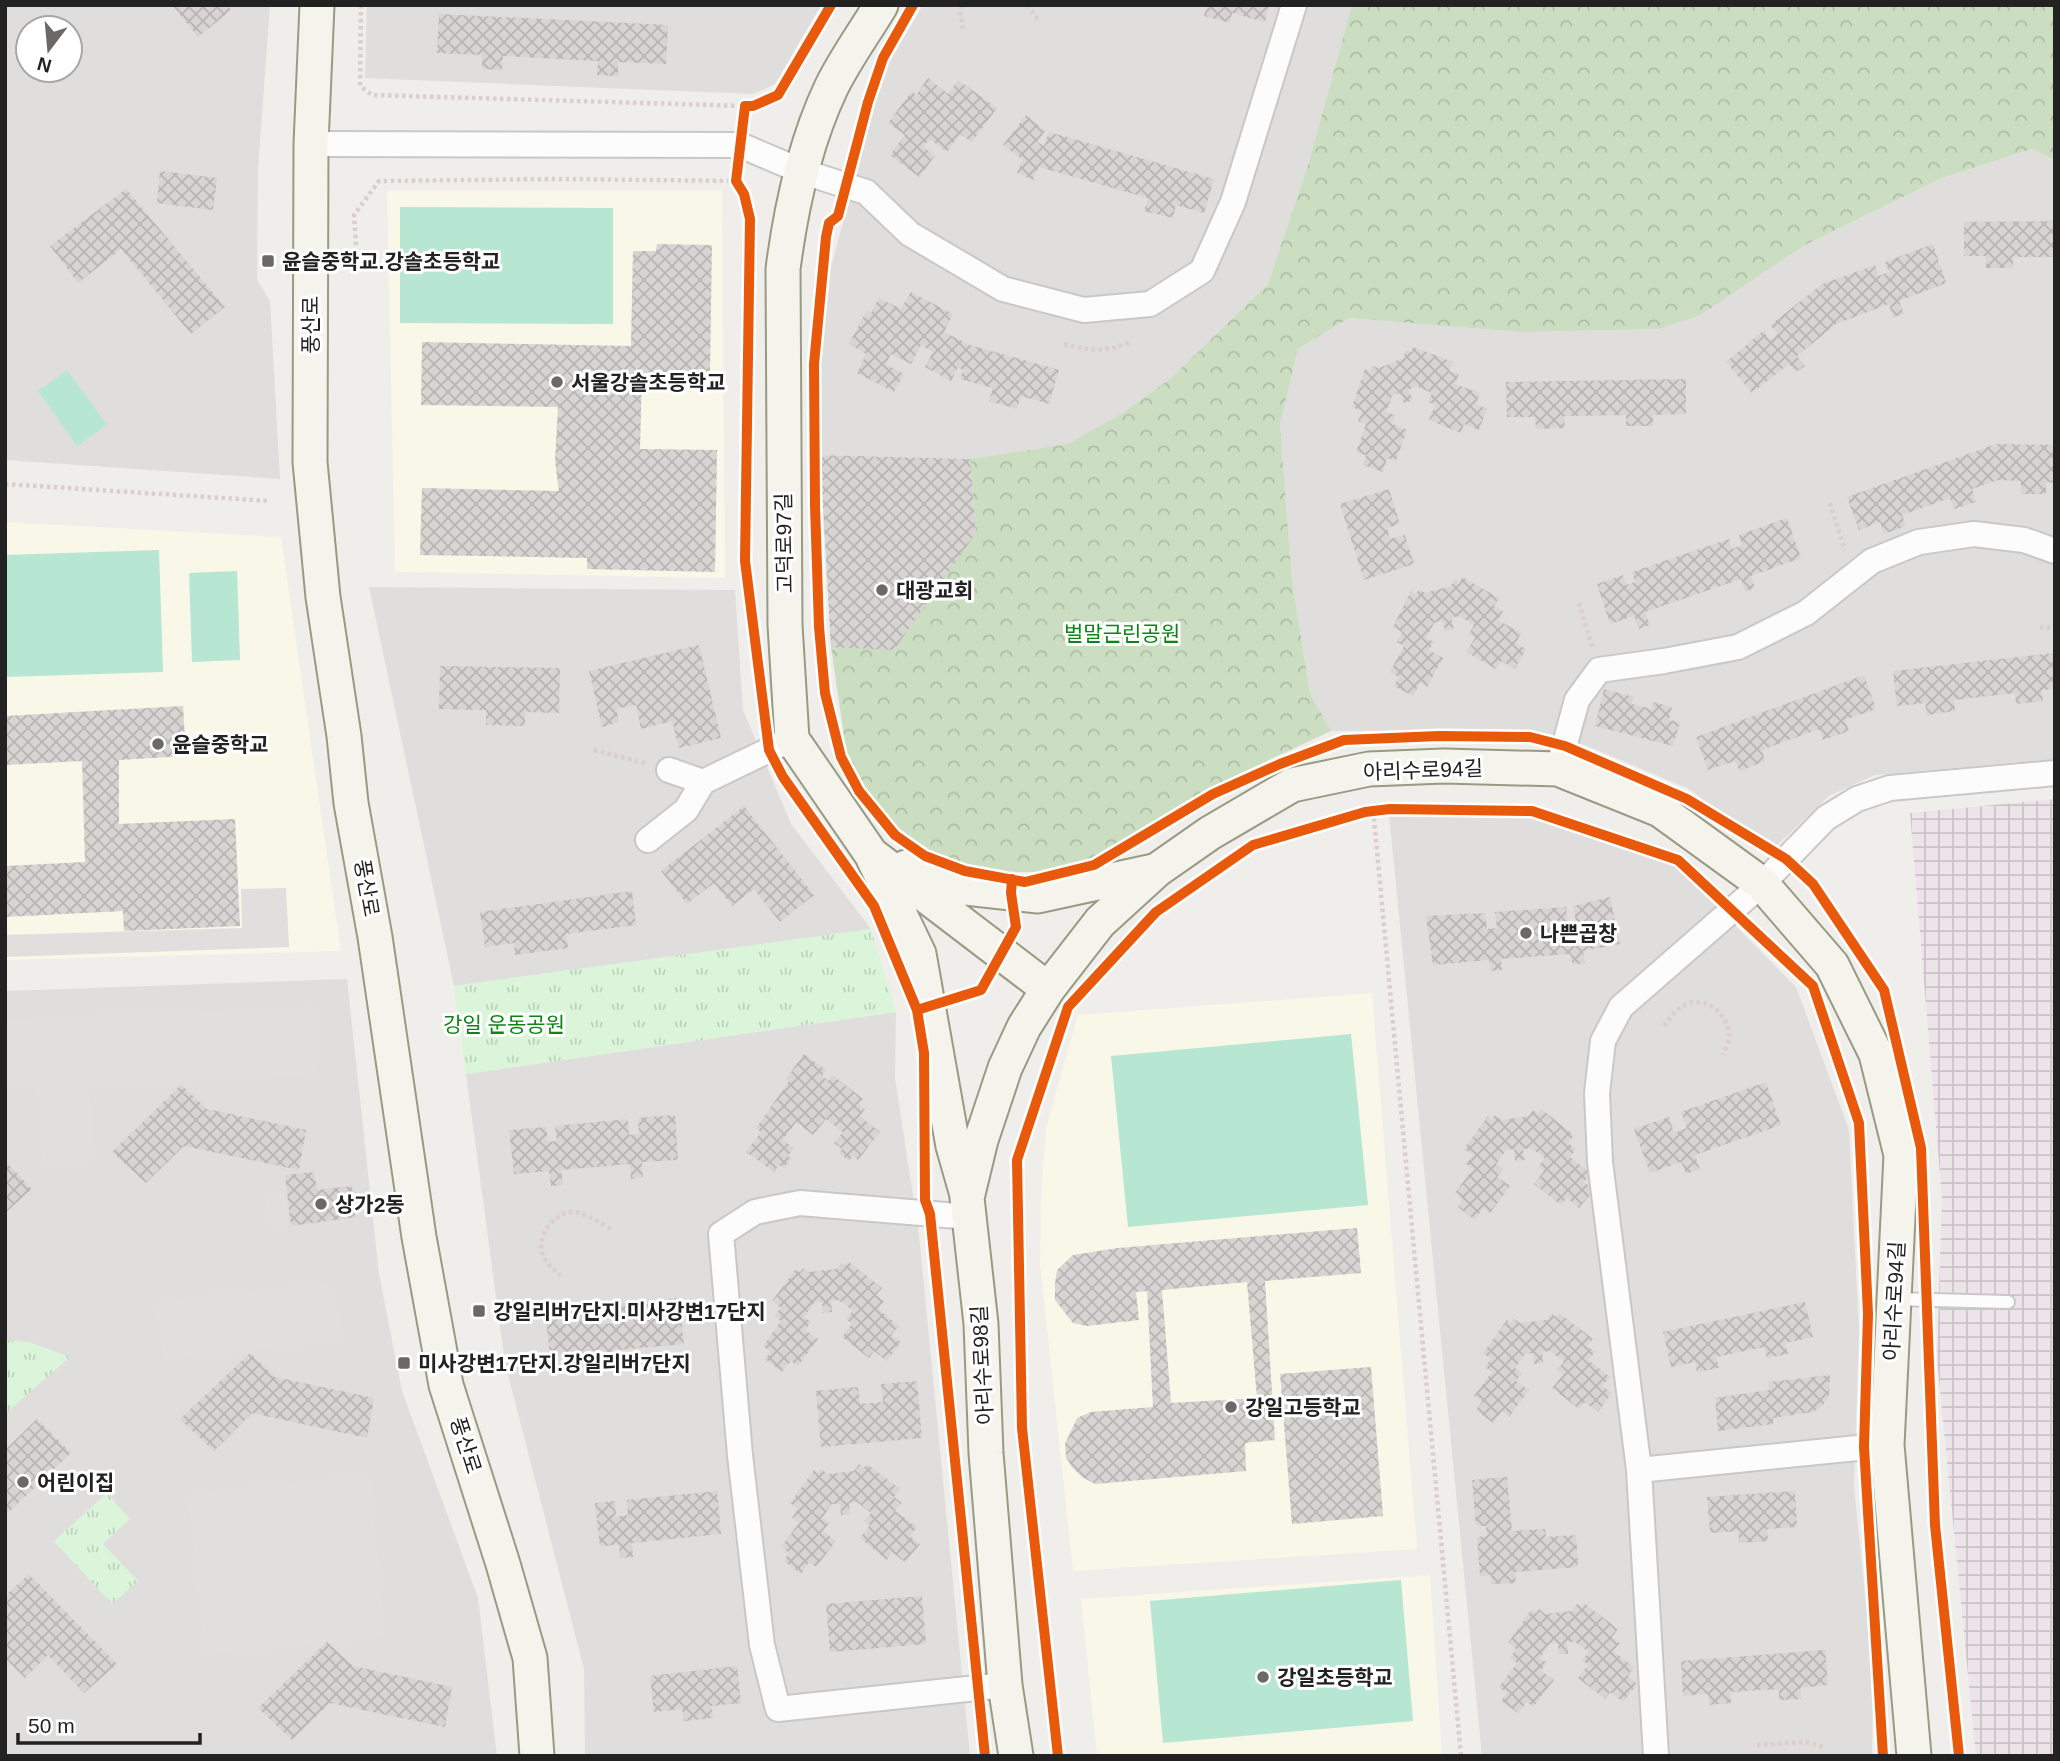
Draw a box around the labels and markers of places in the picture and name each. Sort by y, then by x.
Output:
place label: 윤슬중학교.강솔초등학교 [282,250,500,273]
marker: 윤슬중학교.강솔초등학교 [260,253,276,269]
place label: 서울강솔초등학교 [571,371,726,394]
marker: 서울강솔초등학교 [549,374,565,390]
place label: 대광교회 [896,579,973,602]
marker: 대광교회 [874,582,890,598]
place label: 윤슬중학교 [172,733,269,756]
marker: 윤슬중학교 [150,736,166,752]
place label: 나쁜곱창 [1540,922,1617,945]
marker: 나쁜곱창 [1518,925,1534,941]
place label: 상가2동 [335,1193,405,1216]
marker: 상가2동 [313,1196,329,1212]
place label: 강일리버7단지.미사강변17단지 [493,1300,766,1323]
marker: 강일리버7단지.미사강변17단지 [471,1303,487,1319]
place label: 미사강변17단지.강일리버7단지 [418,1352,691,1375]
marker: 미사강변17단지.강일리버7단지 [396,1355,412,1371]
place label: 강일고등학교 [1245,1396,1361,1419]
marker: 강일고등학교 [1223,1399,1239,1415]
place label: 어린이집 [37,1471,114,1494]
marker: 어린이집 [15,1474,31,1490]
place label: 강일초등학교 [1277,1666,1393,1689]
marker: 강일초등학교 [1255,1669,1271,1685]

